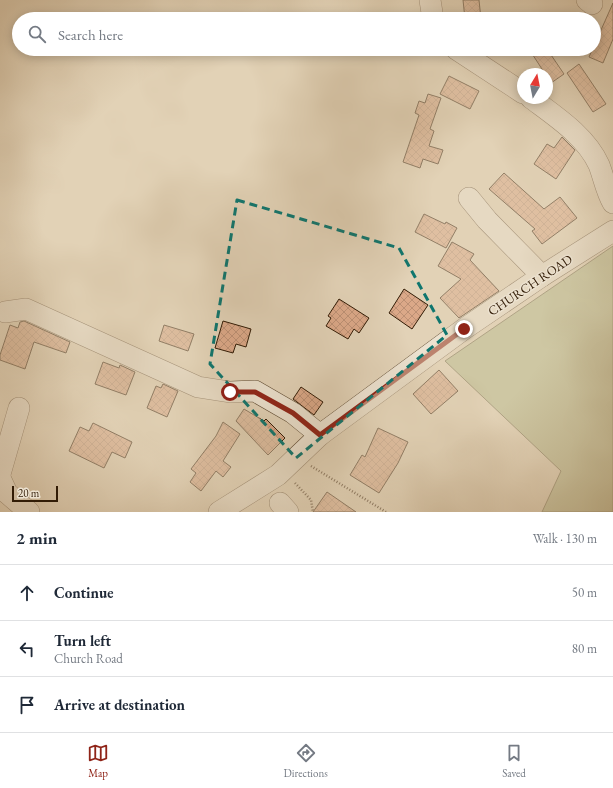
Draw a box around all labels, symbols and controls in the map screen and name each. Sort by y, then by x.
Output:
search box [12,12,601,56]
icon: search [26,23,48,45]
text: Search here [58,25,123,44]
north arrow [517,68,553,104]
street label: CHURCH ROAD [484,250,576,320]
route end [455,320,473,338]
route start [221,383,239,401]
scale bar [12,484,58,503]
text: 20 m [18,486,39,500]
text: 2 min [16,527,57,549]
text: Walk · 130 m [533,530,597,547]
icon: ahead [16,582,38,604]
text: Continue [54,583,114,602]
text: 50 m [572,584,597,601]
text: Turn left [54,631,111,650]
icon: left [16,638,38,660]
text: 80 m [572,640,597,657]
text: Church Road [54,650,123,667]
icon: arrive [16,694,38,716]
text: Arrive at destination [54,695,185,714]
tab: Map [87,742,109,780]
tab: Directions [284,742,328,780]
tab: Saved [502,742,526,780]

